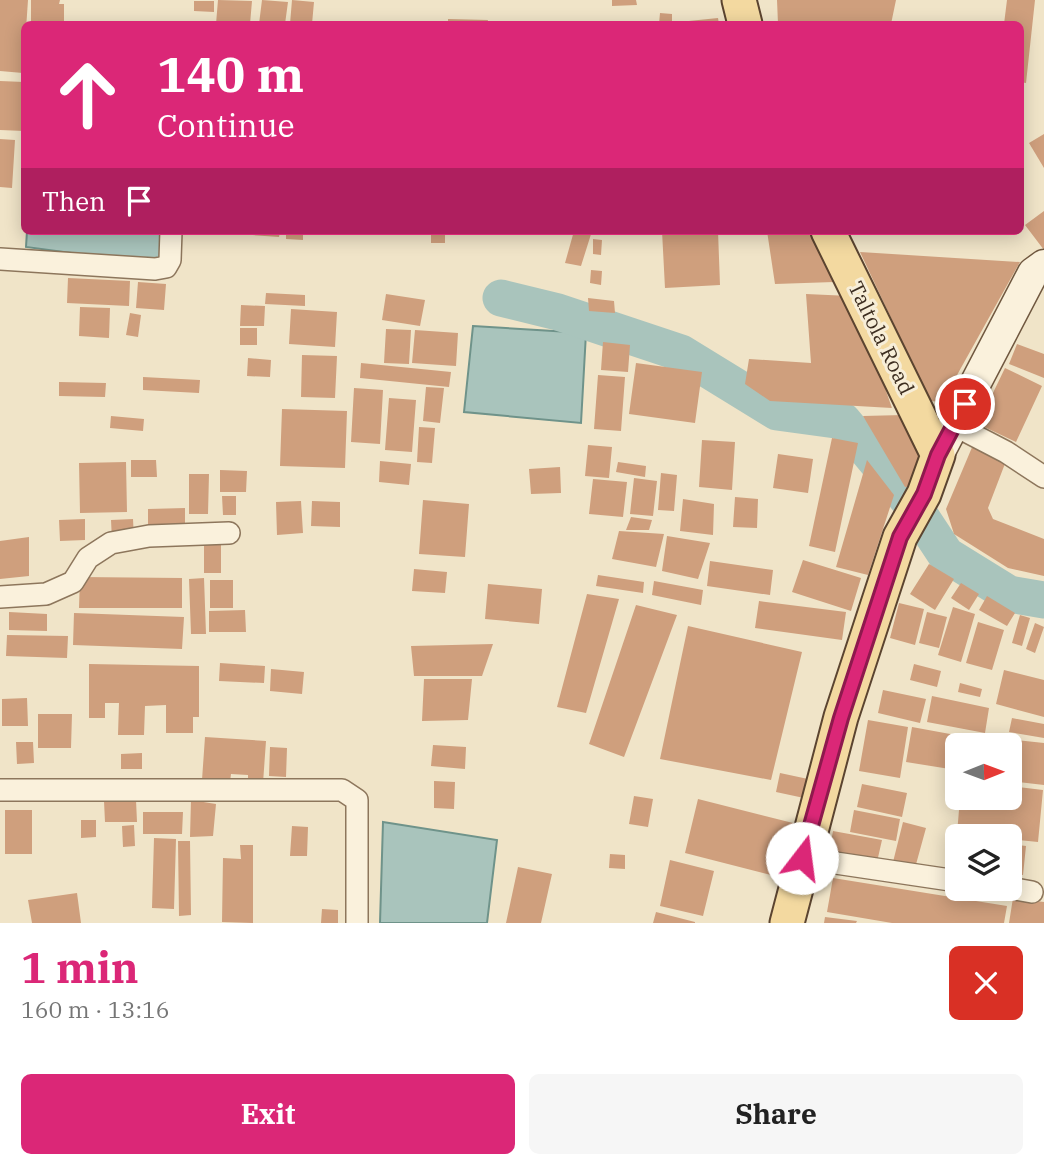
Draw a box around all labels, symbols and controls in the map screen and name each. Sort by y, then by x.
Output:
text: 140 m [157,42,304,105]
icon: ahead [42,49,133,140]
text: Continue [157,104,295,146]
icon: arrive [120,182,158,220]
text: Then [42,184,106,218]
street label: Taltola Road [842,276,921,399]
pin [935,374,995,434]
icon: arrive [946,385,984,423]
north arrow [945,733,1022,810]
map controls [945,733,1022,901]
position arrow [765,821,839,895]
button: layers [945,824,1022,901]
text: 1 min [21,940,139,995]
button: close [949,946,1023,1020]
text: 160 m · 13:16 [21,994,170,1024]
button: Exit [21,1074,515,1154]
button: Share [529,1074,1023,1154]

